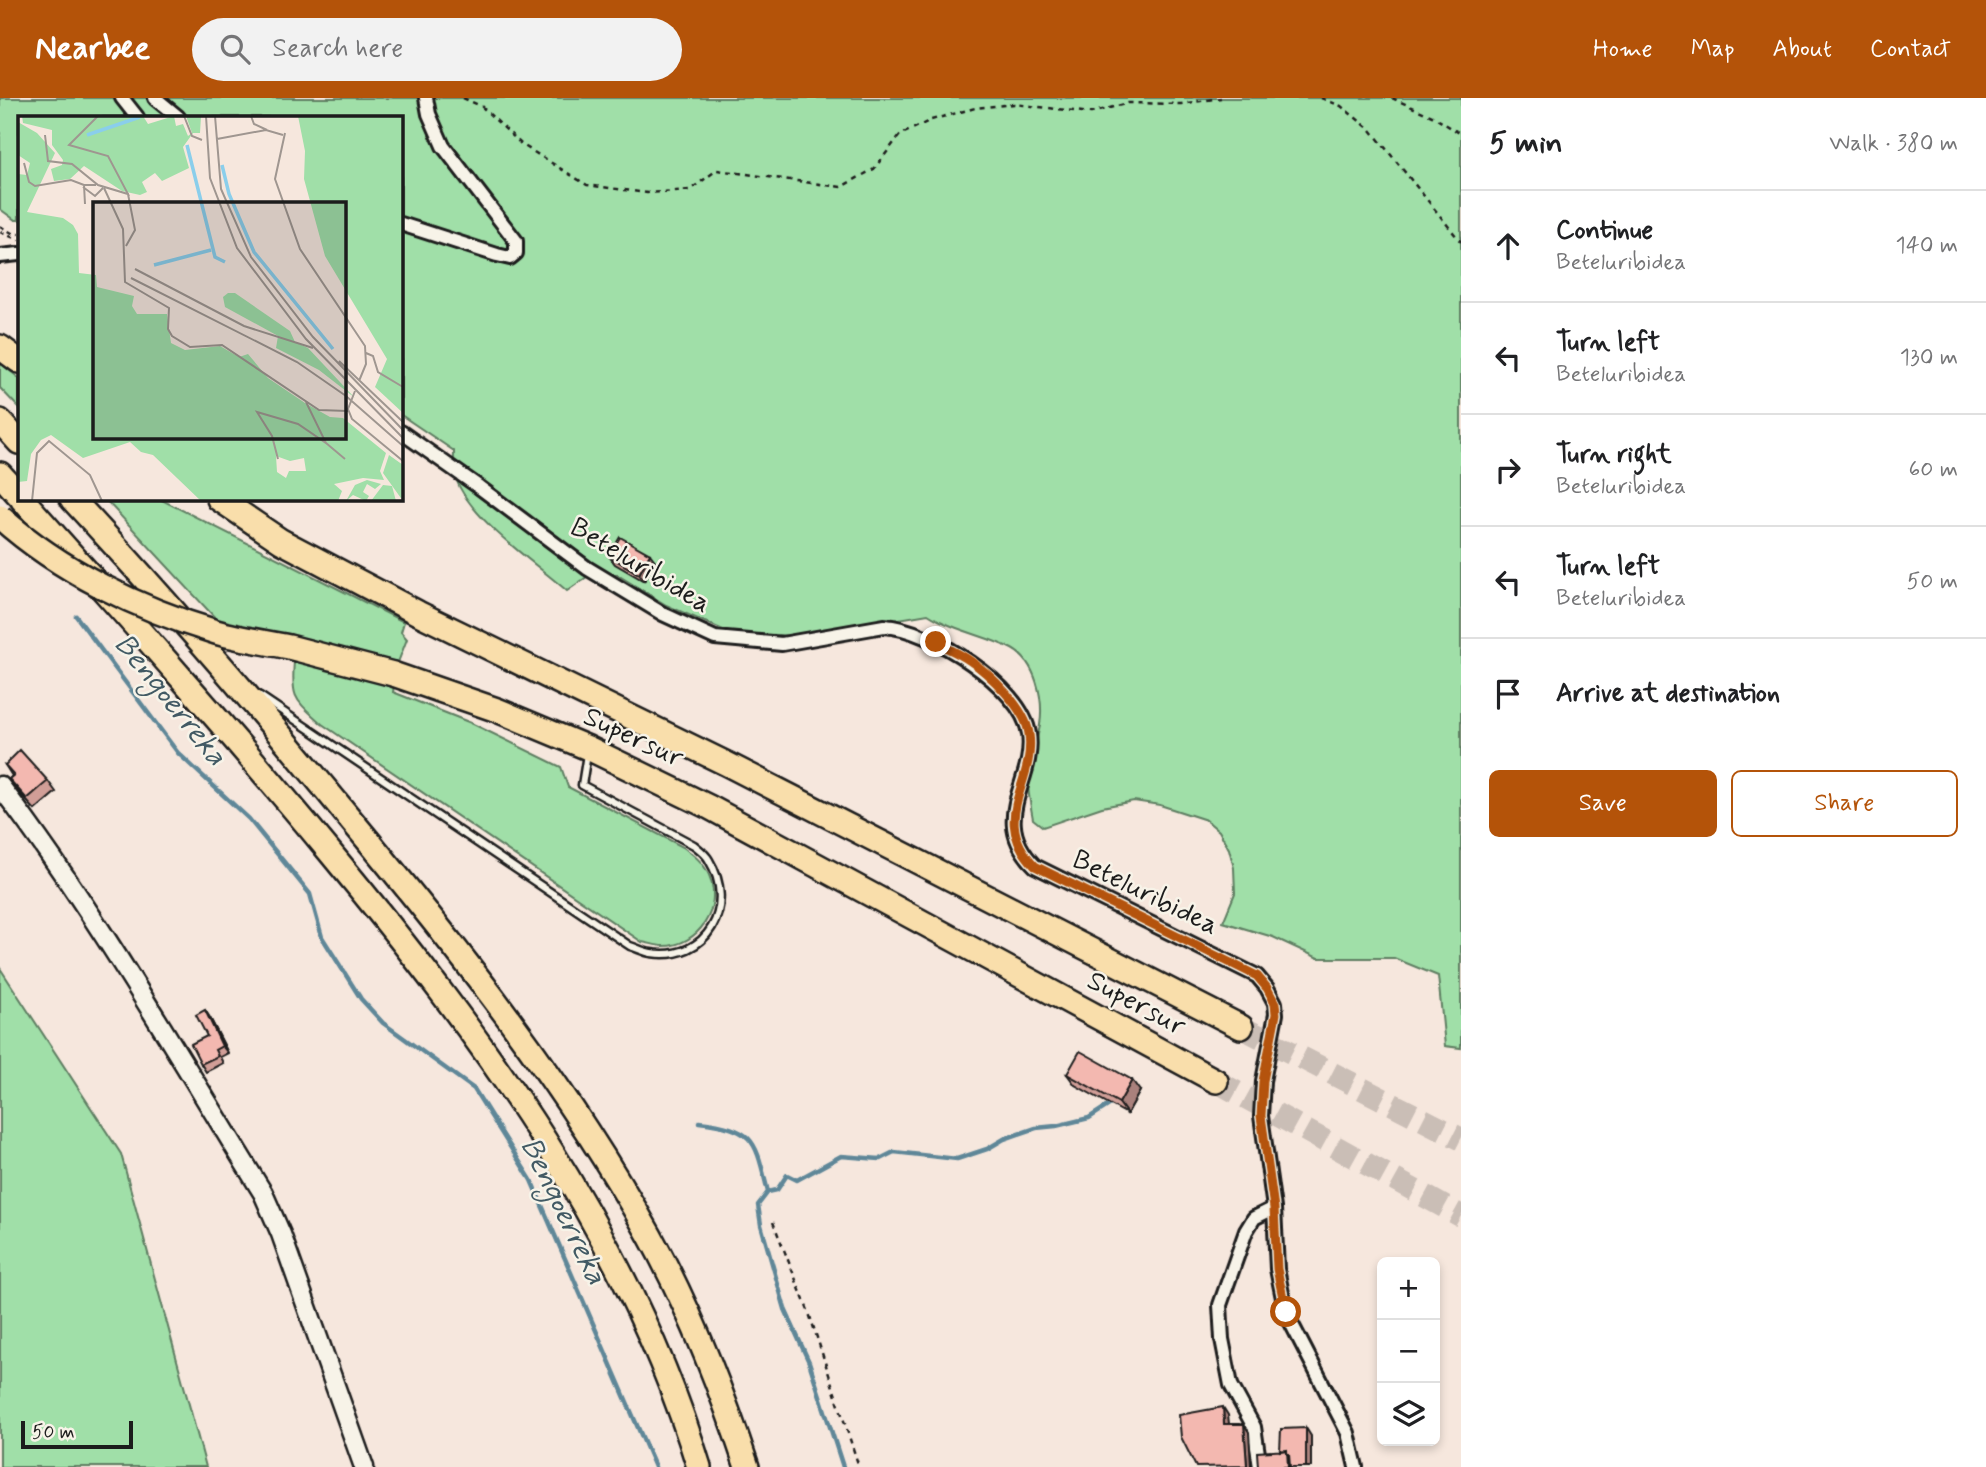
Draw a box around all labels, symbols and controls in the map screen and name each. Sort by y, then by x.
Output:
search box [192,18,682,81]
text: Nearbee [35,27,150,71]
icon: search [216,30,254,68]
text: Search here [272,32,403,66]
text: Home [1593,34,1653,65]
text: Map [1691,34,1735,65]
text: About [1773,34,1832,65]
text: Contact [1870,34,1951,65]
inset map [18,116,402,500]
text: 5 min [1489,124,1563,163]
text: Walk · 380 m [1829,129,1958,159]
text: Continue [1556,214,1653,248]
icon: ahead [1489,227,1527,265]
text: 140 m [1895,231,1958,261]
text: Beteluribidea [1556,248,1686,278]
text: Turn left [1556,326,1660,360]
icon: left [1489,339,1527,377]
text: 130 m [1900,343,1958,373]
text: Beteluribidea [1556,360,1686,390]
text: Turn right [1556,438,1672,472]
icon: right [1489,451,1527,489]
text: 60 m [1909,455,1958,485]
text: Beteluribidea [1556,472,1686,502]
street label: Beteluribidea [563,509,717,623]
text: Turn left [1556,550,1660,584]
icon: left [1489,563,1527,601]
text: 50 m [1907,567,1958,597]
text: Beteluribidea [1556,584,1686,614]
water label: Bengoerreka [102,626,235,776]
route end [920,626,951,657]
icon: arrive [1489,675,1527,713]
text: Arrive at destination [1556,677,1780,711]
street label: Supersur [577,699,689,777]
button: Save [1489,770,1717,837]
button: Share [1731,770,1958,837]
street label: Beteluribidea [1066,842,1224,944]
street label: Supersur [1080,963,1192,1045]
water label: Bengoerreka [508,1131,616,1293]
map controls [1377,1257,1440,1446]
button: + [1377,1257,1440,1320]
route start [1270,1296,1301,1327]
button: − [1377,1320,1440,1383]
button: layers [1377,1383,1440,1446]
scale bar [21,1418,133,1450]
text: 50 m [32,1420,75,1445]

